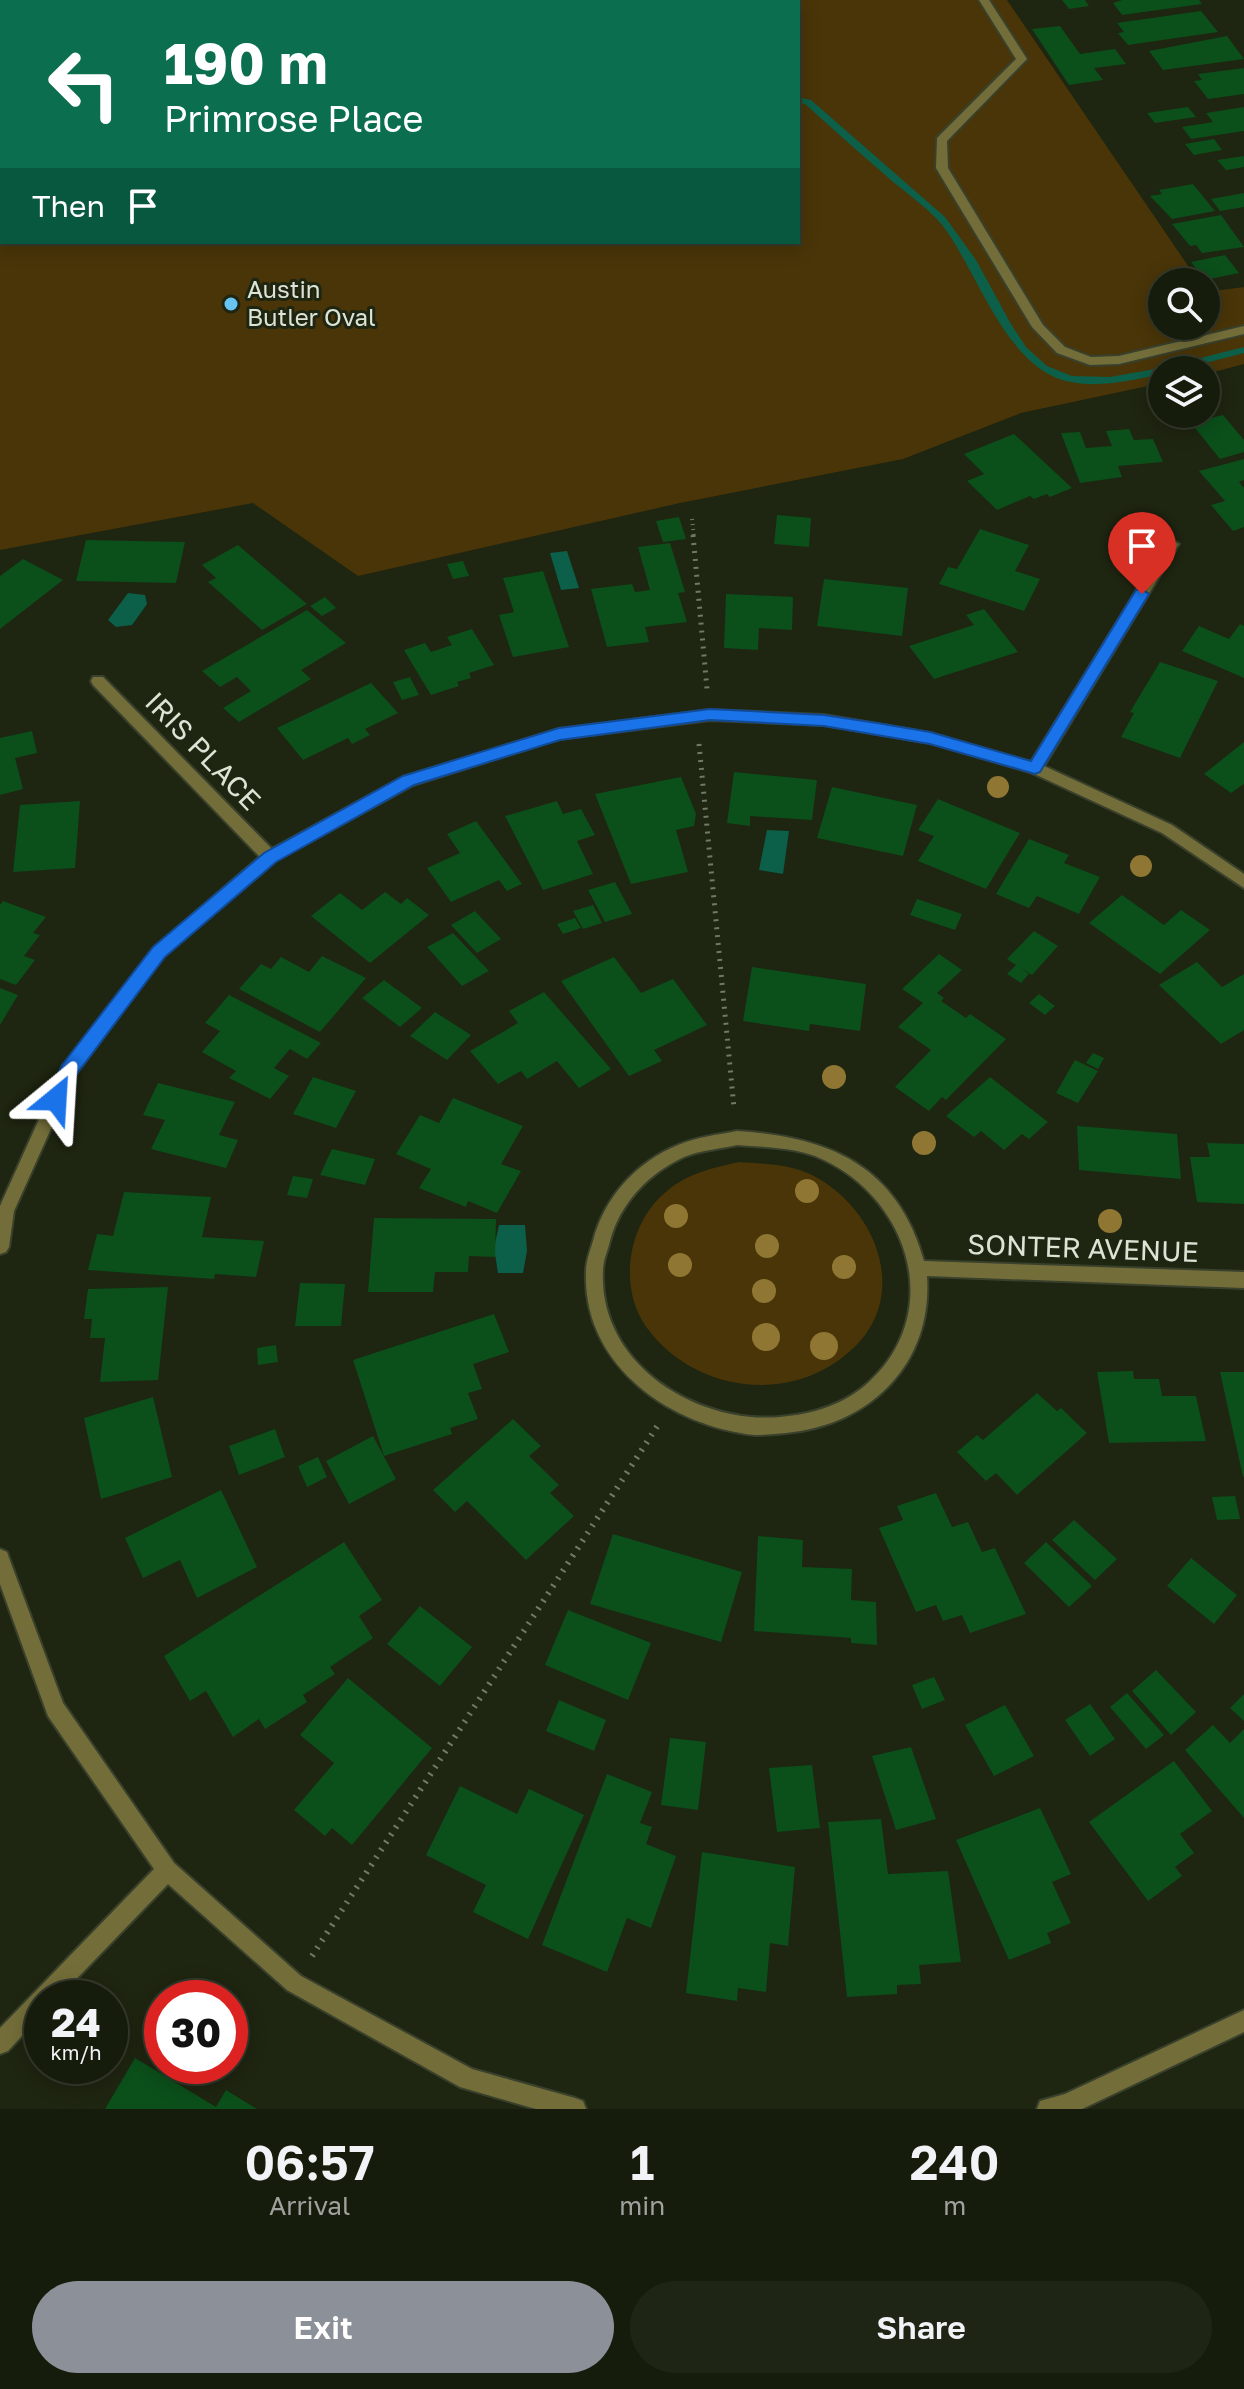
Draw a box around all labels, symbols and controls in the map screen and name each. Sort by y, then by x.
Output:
text: 190 m [164,29,328,96]
icon: left [32,32,136,136]
text: Primrose Place [164,97,423,140]
icon: arrive [121,184,165,228]
text: Then [32,188,105,224]
map controls [1148,268,1220,428]
button: search [1148,268,1220,340]
place label: Austin Butler Oval [247,274,376,331]
marker: Austin Butler Oval [222,295,240,313]
button: layers [1148,356,1220,428]
pin [1108,512,1176,594]
icon: arrive [1120,524,1164,568]
street label: IRIS PLACE [139,685,268,816]
position arrow [14,1057,98,1141]
street label: SONTER AVENUE [967,1227,1199,1268]
speed limit sign: 30 [144,1980,248,2084]
text: 24 [51,1998,101,2046]
text: km/h [51,2040,101,2064]
text: 06:57 [245,2133,375,2191]
text: 1 [630,2133,654,2191]
text: 240 [910,2133,999,2191]
text: Arrival [269,2190,350,2221]
text: min [619,2190,665,2221]
text: m [943,2190,966,2221]
button: Exit [32,2281,614,2373]
button: Share [630,2281,1212,2373]

